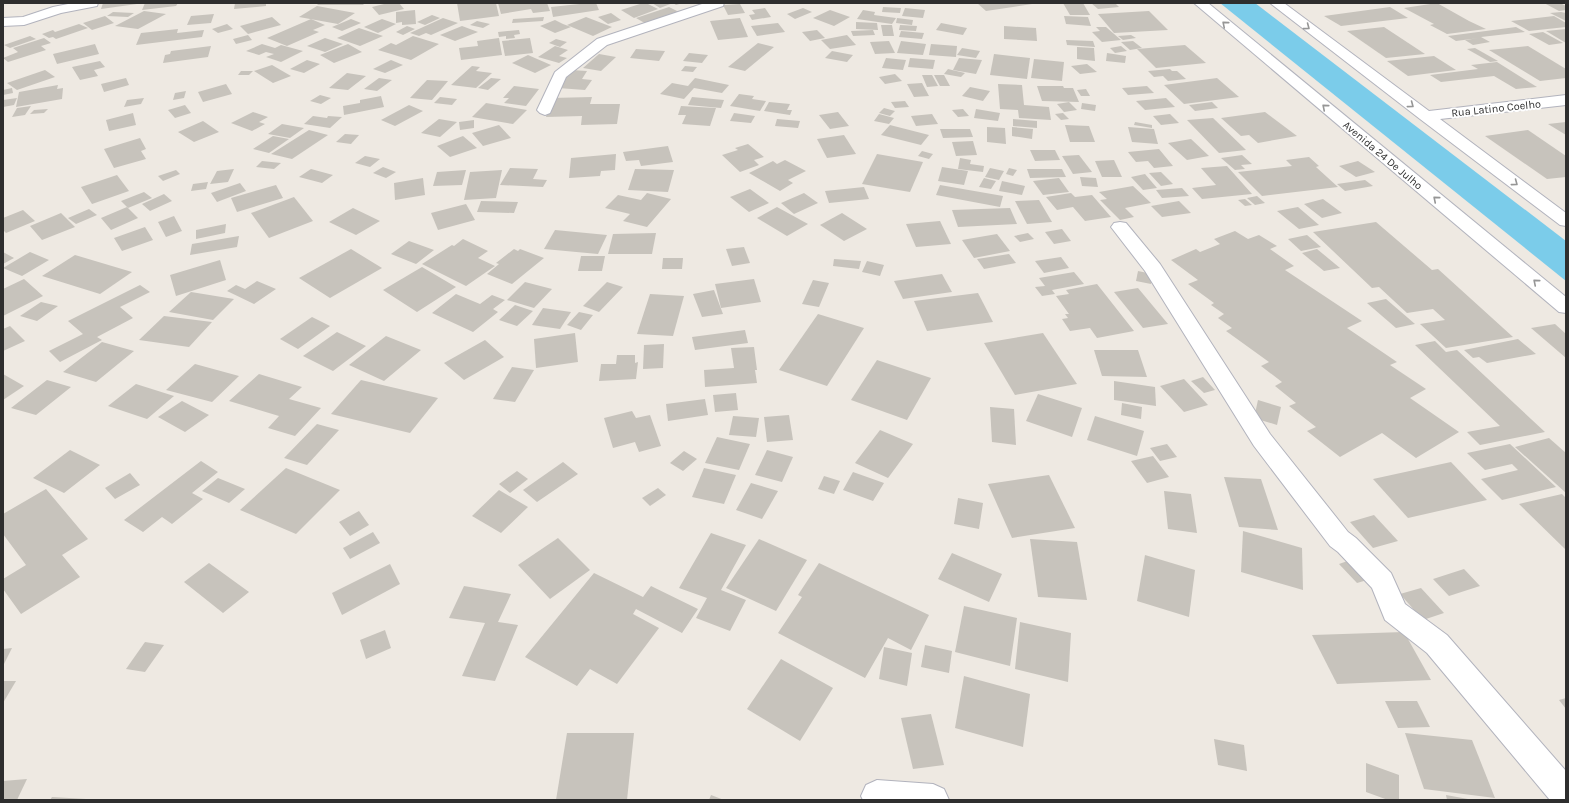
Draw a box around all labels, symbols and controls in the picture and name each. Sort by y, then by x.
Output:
one-way arrow [1223,22,1230,29]
one-way arrow [1303,22,1310,29]
street label: Rua Latino Coelho [1451,97,1542,120]
one-way arrow [1406,100,1413,107]
one-way arrow [1323,105,1330,112]
street label: Avenida 24 De Julho [1340,118,1425,192]
one-way arrow [1511,178,1518,186]
one-way arrow [1433,197,1441,204]
one-way arrow [1533,280,1541,287]

